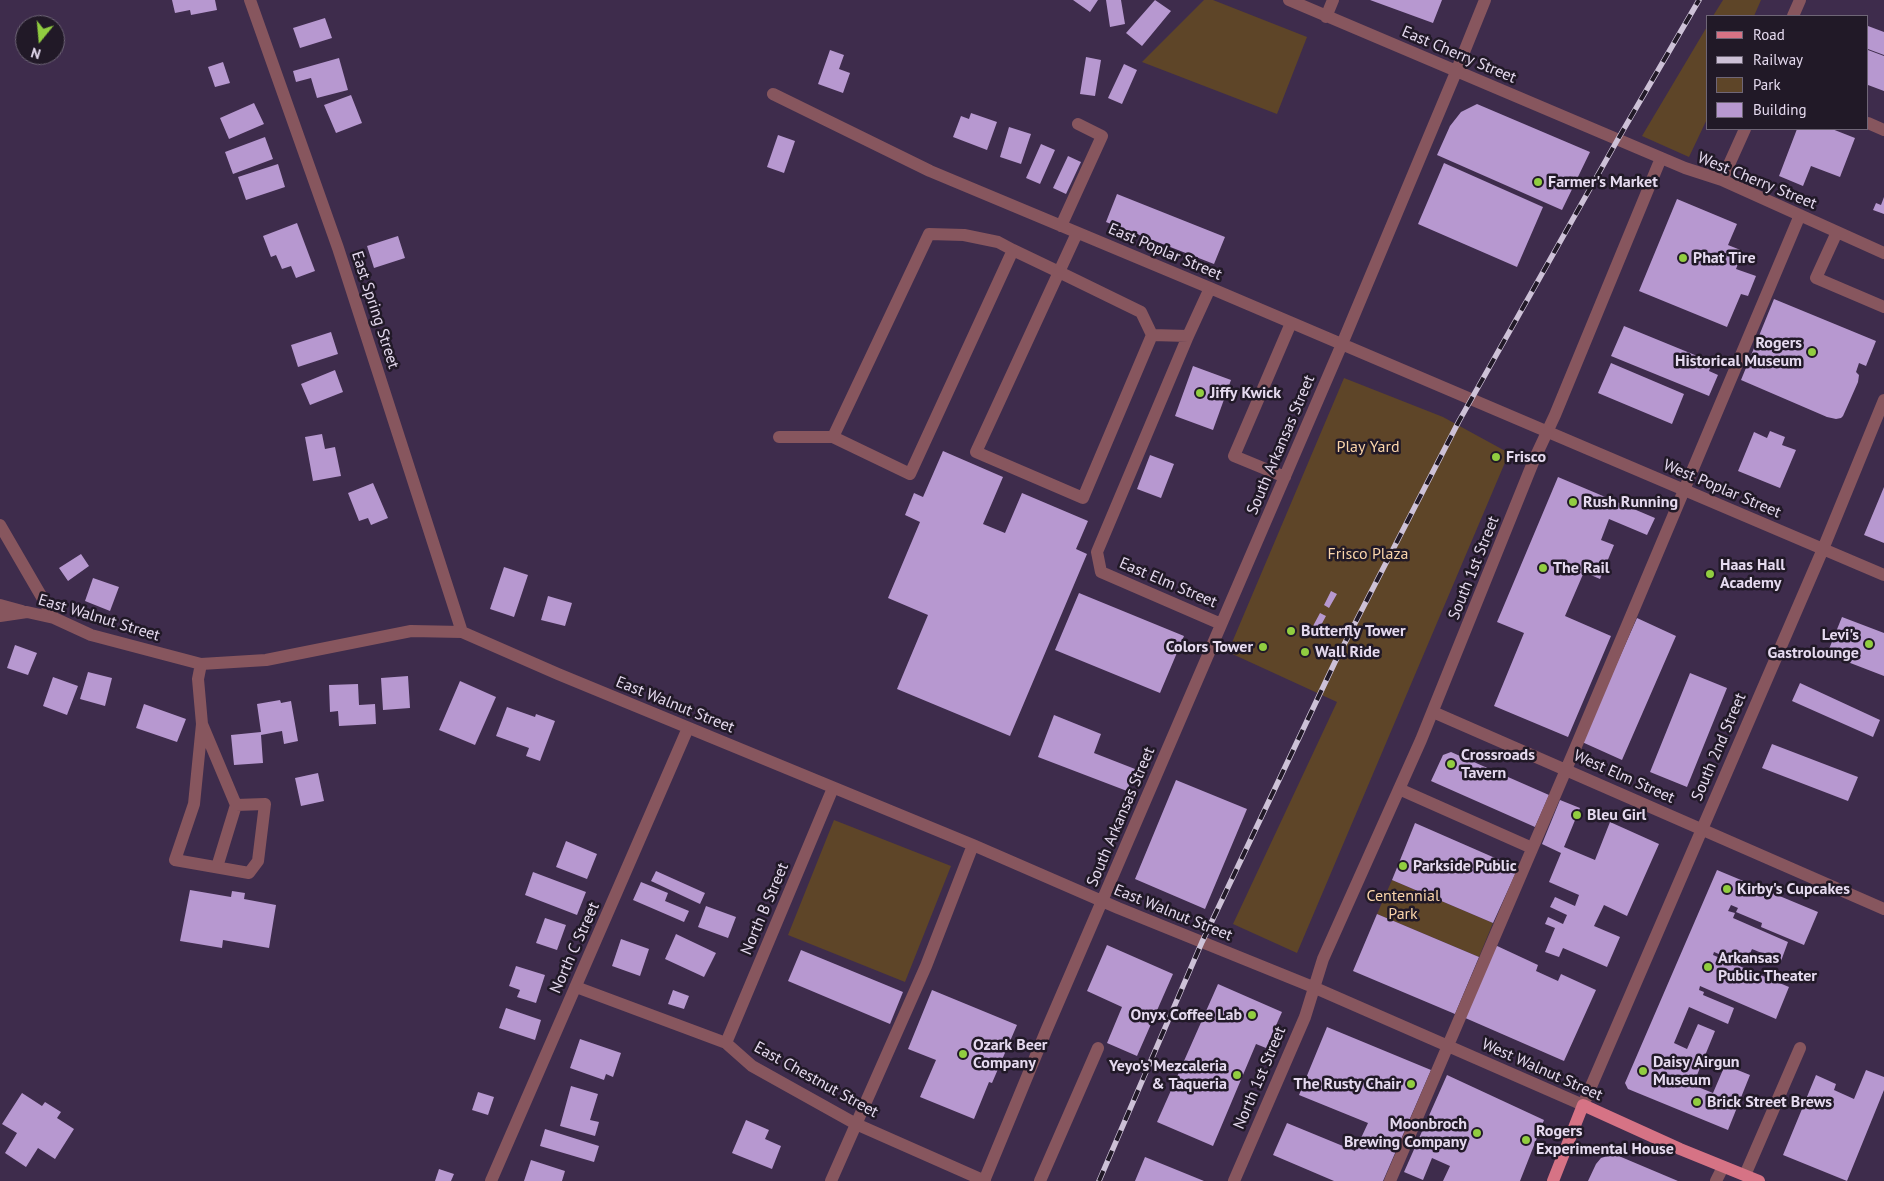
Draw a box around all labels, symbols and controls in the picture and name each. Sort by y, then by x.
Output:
north arrow [15,15,65,65]
legend [1706,15,1869,130]
street label: East Cherry Street [1399,22,1519,88]
text: Road [1753,25,1785,44]
text: N [29,43,43,63]
text: Railway [1753,50,1803,69]
text: Park [1753,75,1781,94]
text: Building [1753,100,1807,119]
street label: West Cherry Street [1695,148,1819,214]
place label: Farmer's Market [1548,172,1658,192]
marker: Farmer's Market [1532,176,1544,188]
street label: East Poplar Street [1105,219,1225,285]
place label: Phat Tire [1693,248,1756,268]
street label: East Spring Street [347,249,403,371]
marker: Phat Tire [1677,252,1689,264]
place label: Rogers Historical Museum [1675,333,1802,371]
marker: Rogers Historical Museum [1806,346,1818,358]
street label: South Arkansas Street [1243,372,1319,518]
place label: Jiffy Kwick [1210,383,1281,403]
marker: Jiffy Kwick [1194,387,1206,399]
park label: Play Yard [1336,437,1400,457]
place label: Frisco [1506,447,1546,467]
marker: Frisco [1490,451,1502,463]
street label: West Poplar Street [1660,456,1784,522]
place label: Rush Running [1583,492,1678,512]
marker: Rush Running [1567,496,1579,508]
street label: South 1st Street [1444,513,1504,623]
park label: Frisco Plaza [1327,544,1409,564]
street label: East Elm Street [1116,554,1220,612]
place label: Haas Hall Academy [1720,555,1785,593]
place label: The Rail [1553,558,1610,578]
marker: The Rail [1537,562,1549,574]
marker: Haas Hall Academy [1704,568,1716,580]
street label: East Walnut Street [36,590,162,646]
place label: Butterfly Tower [1301,621,1406,641]
marker: Butterfly Tower [1285,625,1297,637]
place label: Levi's Gastrolounge [1767,625,1859,663]
place label: Colors Tower [1166,637,1253,657]
marker: Levi's Gastrolounge [1863,638,1875,650]
marker: Colors Tower [1257,641,1269,653]
place label: Wall Ride [1315,642,1380,662]
marker: Wall Ride [1299,646,1311,658]
street label: East Walnut Street [613,672,737,738]
street label: South 2nd Street [1688,690,1750,804]
street label: South Arkansas Street [1083,744,1159,890]
place label: Crossroads Tavern [1461,745,1535,783]
street label: West Elm Street [1571,746,1677,808]
marker: Crossroads Tavern [1445,758,1457,770]
place label: Bleu Girl [1587,805,1646,825]
marker: Bleu Girl [1571,809,1583,821]
place label: Parkside Public [1413,856,1517,876]
street label: North B Street [737,860,793,958]
marker: Parkside Public [1397,860,1409,872]
place label: Kirby's Cupcakes [1737,879,1850,899]
street label: East Walnut Street [1111,880,1235,946]
marker: Kirby's Cupcakes [1721,883,1733,895]
park label: Centennial Park [1366,886,1440,924]
street label: North C Street [546,899,604,997]
place label: Arkansas Public Theater [1718,948,1817,986]
marker: Arkansas Public Theater [1702,961,1714,973]
place label: Onyx Coffee Lab [1130,1005,1242,1025]
marker: Onyx Coffee Lab [1246,1009,1258,1021]
street label: North 1st Street [1230,1024,1290,1132]
place label: Ozark Beer Company [973,1035,1047,1073]
street label: West Walnut Street [1479,1035,1605,1105]
street label: East Chestnut Street [751,1038,881,1122]
marker: Ozark Beer Company [957,1048,969,1060]
place label: Daisy Airgun Museum [1653,1052,1740,1090]
place label: Yeyo's Mezcaleria & Taqueria [1109,1056,1227,1094]
marker: Daisy Airgun Museum [1637,1065,1649,1077]
marker: Yeyo's Mezcaleria & Taqueria [1231,1069,1243,1081]
place label: The Rusty Chair [1294,1074,1401,1094]
marker: The Rusty Chair [1405,1078,1417,1090]
place label: Brick Street Brews [1707,1092,1832,1112]
marker: Brick Street Brews [1691,1096,1703,1108]
place label: Moonbroch Brewing Company [1344,1114,1467,1152]
place label: Rogers Experimental House [1536,1121,1674,1159]
marker: Moonbroch Brewing Company [1471,1127,1483,1139]
marker: Rogers Experimental House [1520,1134,1532,1146]

